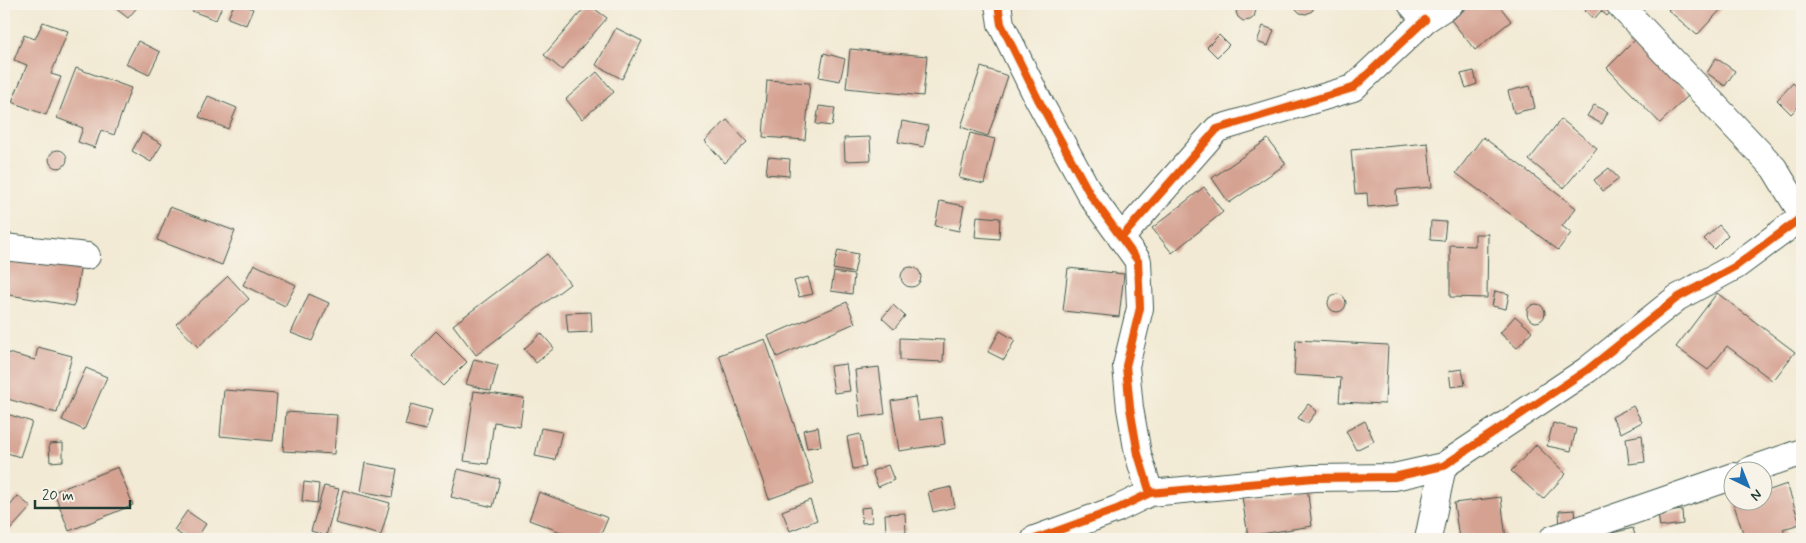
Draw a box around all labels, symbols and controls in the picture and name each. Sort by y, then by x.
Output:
north arrow [1724,460,1774,510]
scale bar [35,478,130,510]
text: N [1747,485,1766,505]
text: 20 m [42,486,74,506]

